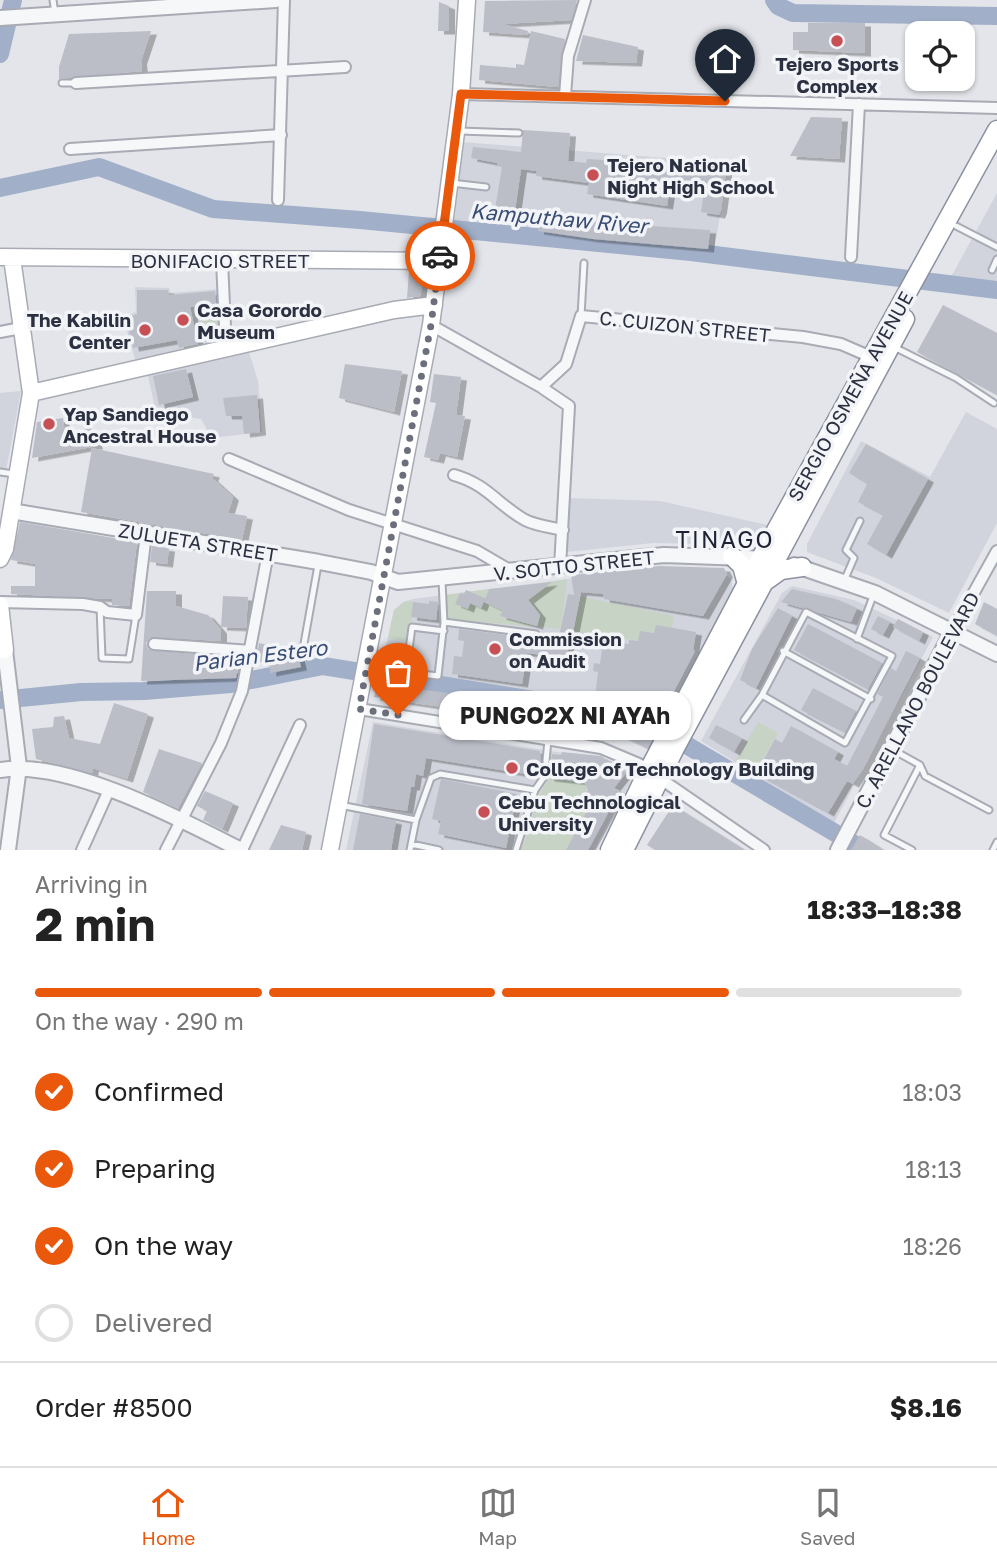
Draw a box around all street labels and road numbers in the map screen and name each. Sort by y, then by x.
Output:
street label: BONIFACIO STREET [130,249,310,272]
street label: SERGIO OSMEÑA AVENUE [783,287,917,505]
street label: C. CUIZON STREET [598,306,772,346]
street label: ZULUETA STREET [117,518,279,566]
street label: V. SOTTO STREET [492,545,656,585]
street label: C. ARELLANO BOULEVARD [850,588,984,812]

